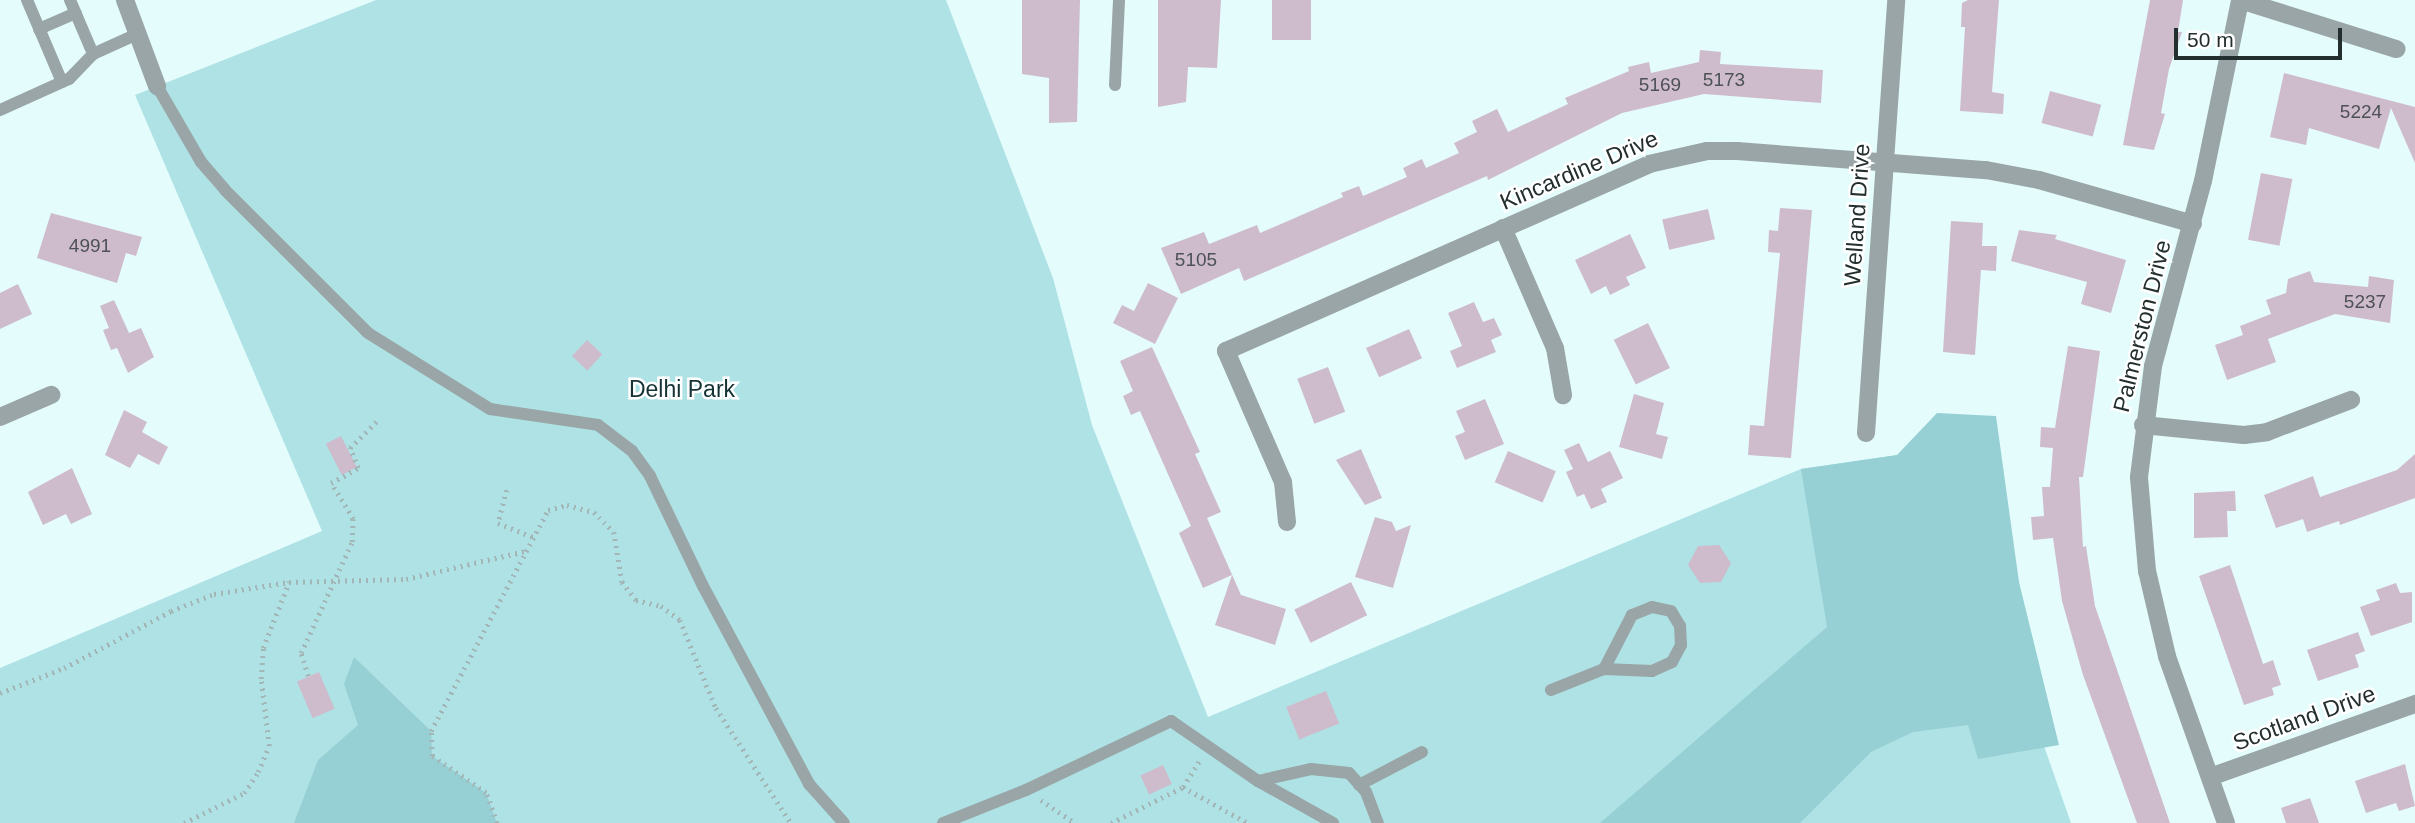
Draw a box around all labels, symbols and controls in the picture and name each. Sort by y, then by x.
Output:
scale bar [2177,14,2345,58]
text: 50 m [2187,28,2234,51]
house number: 5173 [1703,69,1745,91]
house number: 5169 [1639,74,1681,96]
house number: 5224 [2340,101,2382,123]
street label: Kincardine Drive [1496,124,1662,216]
street label: Welland Drive [1838,143,1876,287]
house number: 4991 [69,235,111,257]
street label: Palmerston Drive [2107,237,2177,415]
house number: 5105 [1175,249,1217,271]
house number: 5237 [2344,291,2386,313]
park label: Delhi Park [629,375,735,403]
street label: Scotland Drive [2229,679,2379,757]

